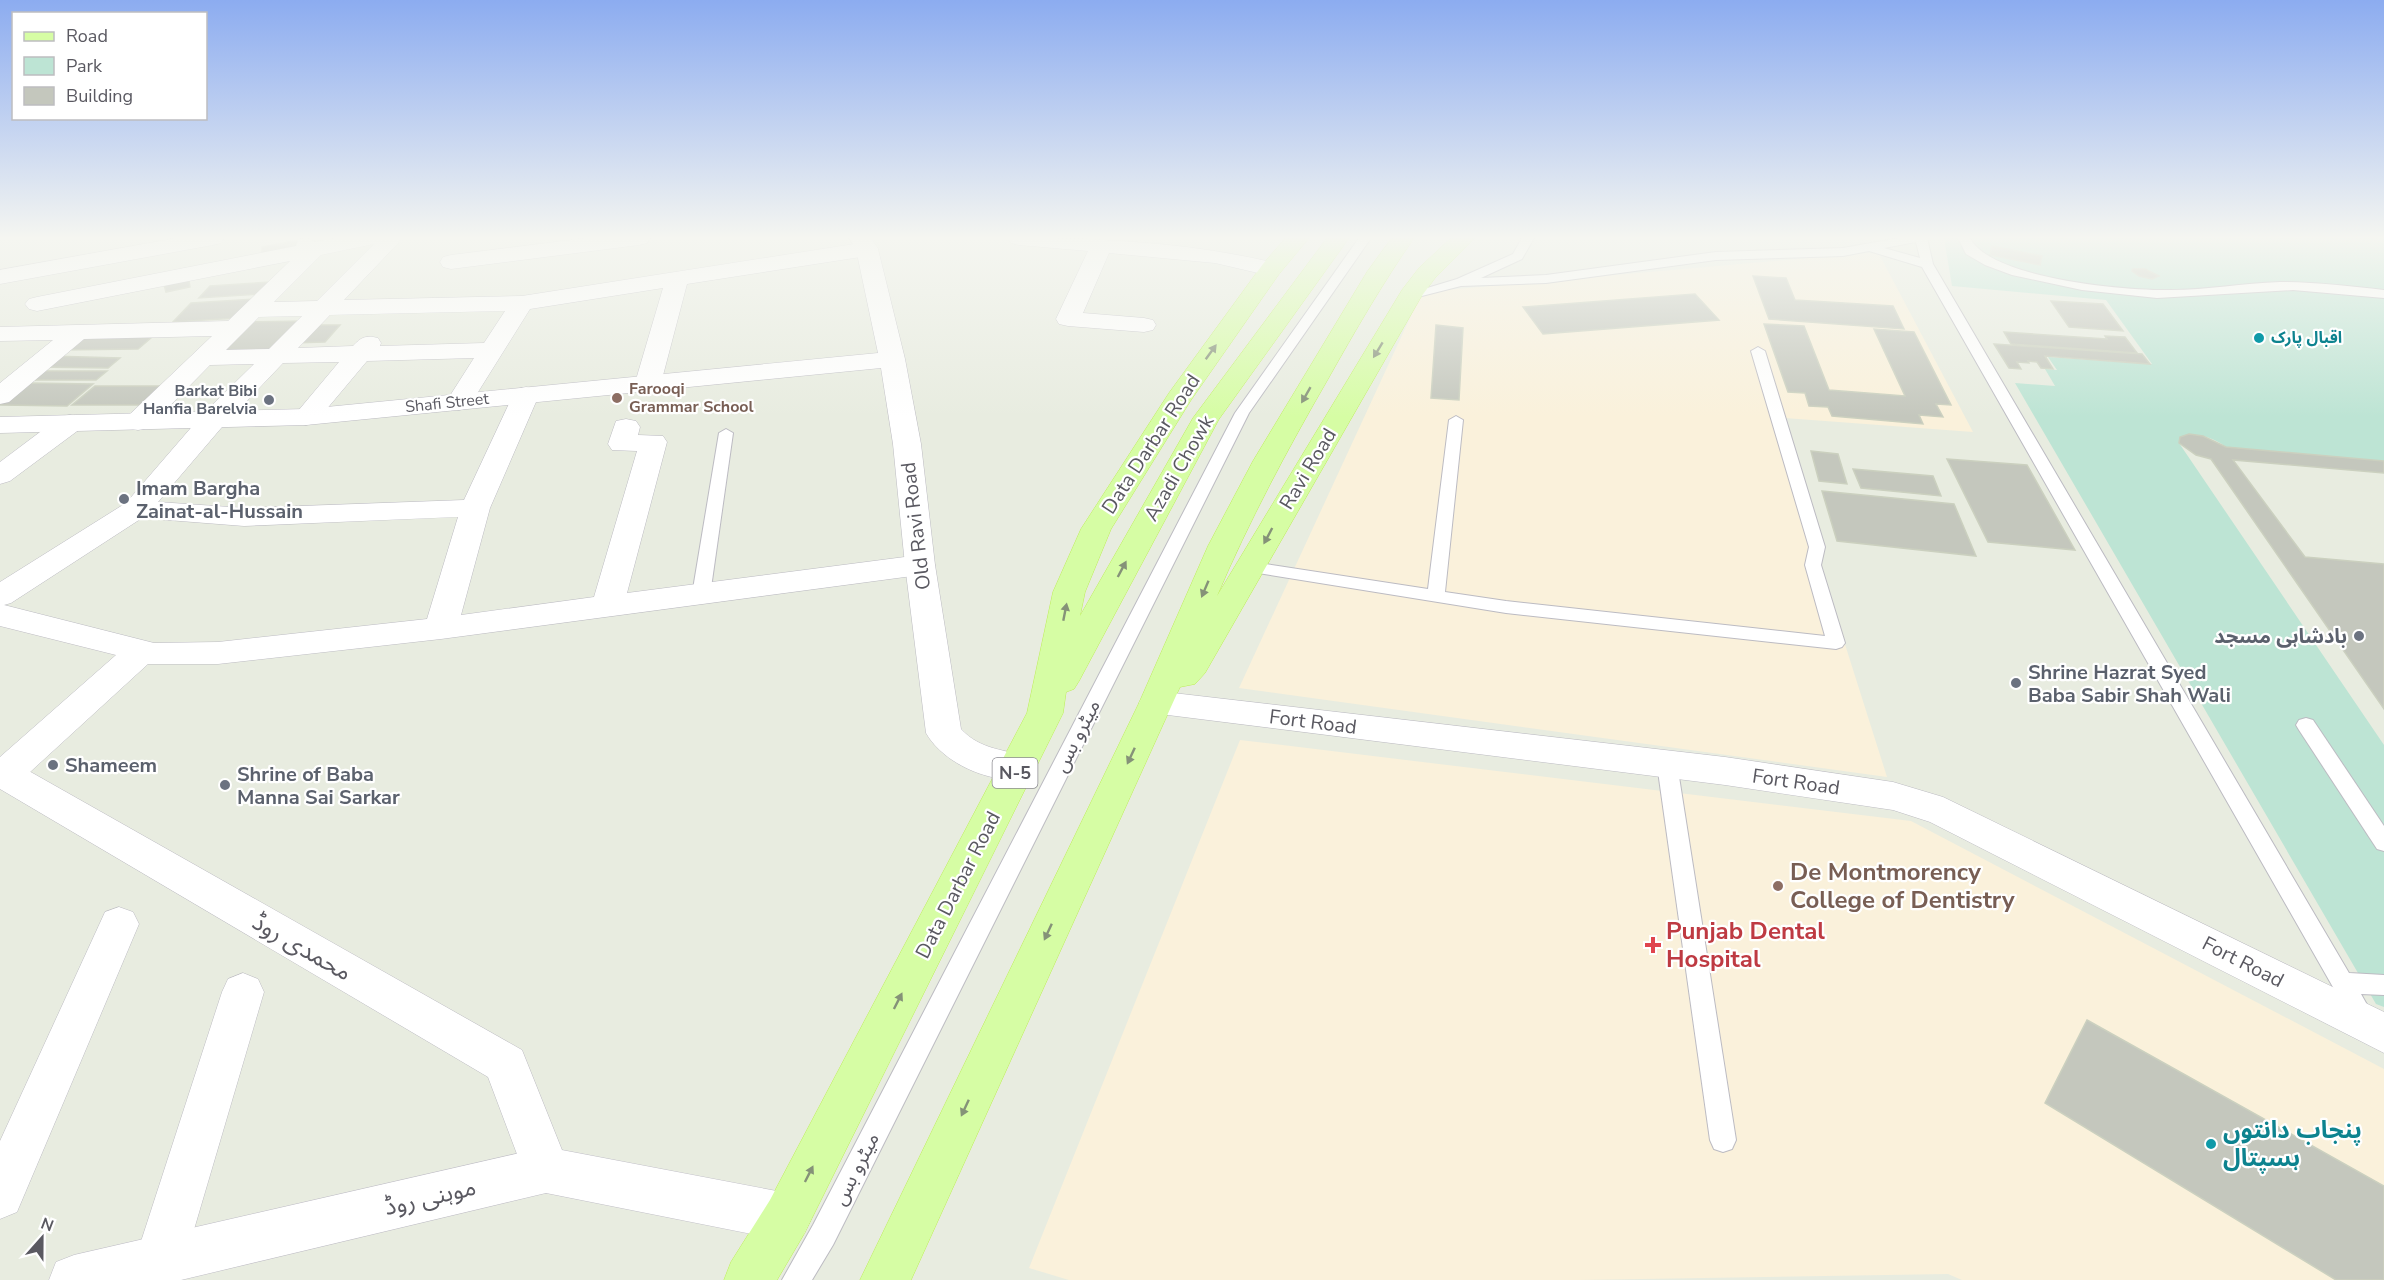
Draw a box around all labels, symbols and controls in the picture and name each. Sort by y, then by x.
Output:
legend [12,12,207,120]
text: Road [66,24,108,48]
text: Park [66,54,103,78]
text: Building [66,84,133,108]
place label: اقبال پارک [2271,327,2342,349]
marker: اقبال پارک [2252,331,2266,345]
one-way arrow [1372,342,1383,358]
one-way arrow [1205,345,1217,360]
street label: Data Darbar Road [1096,369,1206,519]
place label: Farooqi Grammar School [629,378,754,418]
place label: Barkat Bibi Hanfia Barelvia [143,380,257,420]
one-way arrow [1301,387,1311,404]
street label: Shafi Street [404,388,490,418]
marker: Farooqi Grammar School [610,391,624,405]
marker: Barkat Bibi Hanfia Barelvia [262,393,276,407]
street label: Azadi Chowk [1138,409,1221,526]
street label: Ravi Road [1273,423,1343,515]
street label: Old Ravi Road [895,461,937,591]
place label: Imam Bargha Zainat-al-Hussain [136,475,303,525]
marker: Imam Bargha Zainat-al-Hussain [117,492,131,506]
one-way arrow [1263,528,1273,545]
one-way arrow [1116,560,1126,578]
one-way arrow [1200,580,1209,598]
one-way arrow [1061,602,1070,621]
place label: بادشاہی مسجد [2214,623,2347,650]
marker: بادشاہی مسجد [2352,629,2366,643]
place label: Shrine Hazrat Syed Baba Sabir Shah Wali [2028,659,2231,709]
marker: Shrine Hazrat Syed Baba Sabir Shah Wali [2009,676,2023,690]
street label: میٹرو بس [1047,695,1107,777]
street label: Fort Road [1268,703,1358,741]
one-way arrow [1127,747,1136,764]
place label: Shameem [65,752,157,779]
marker: Shameem [46,758,60,772]
road number: N-5 [992,758,1038,788]
place label: Shrine of Baba Manna Sai Sarkar [237,761,400,811]
street label: Fort Road [1751,763,1841,801]
marker: Shrine of Baba Manna Sai Sarkar [218,778,232,792]
street label: Data Darbar Road [909,807,1007,963]
place label: De Montmorency College of Dentistry [1790,856,2015,916]
marker: De Montmorency College of Dentistry [1771,879,1785,893]
street label: محمدی روڈ [246,906,358,988]
place label: Punjab Dental Hospital [1666,915,1825,975]
one-way arrow [1043,924,1052,941]
street label: Fort Road [2198,930,2288,994]
marker: Punjab Dental Hospital [1644,936,1662,954]
one-way arrow [893,992,903,1009]
one-way arrow [960,1100,969,1117]
place label: پنجاب دانتوں ہسپتال [2223,1114,2362,1174]
street label: میٹرو بس [826,1128,886,1210]
marker: پنجاب دانتوں ہسپتال [2204,1137,2218,1151]
one-way arrow [804,1166,814,1183]
street label: موہنی روڈ [381,1171,479,1223]
north arrow [12,1208,72,1268]
text: N [37,1213,57,1237]

